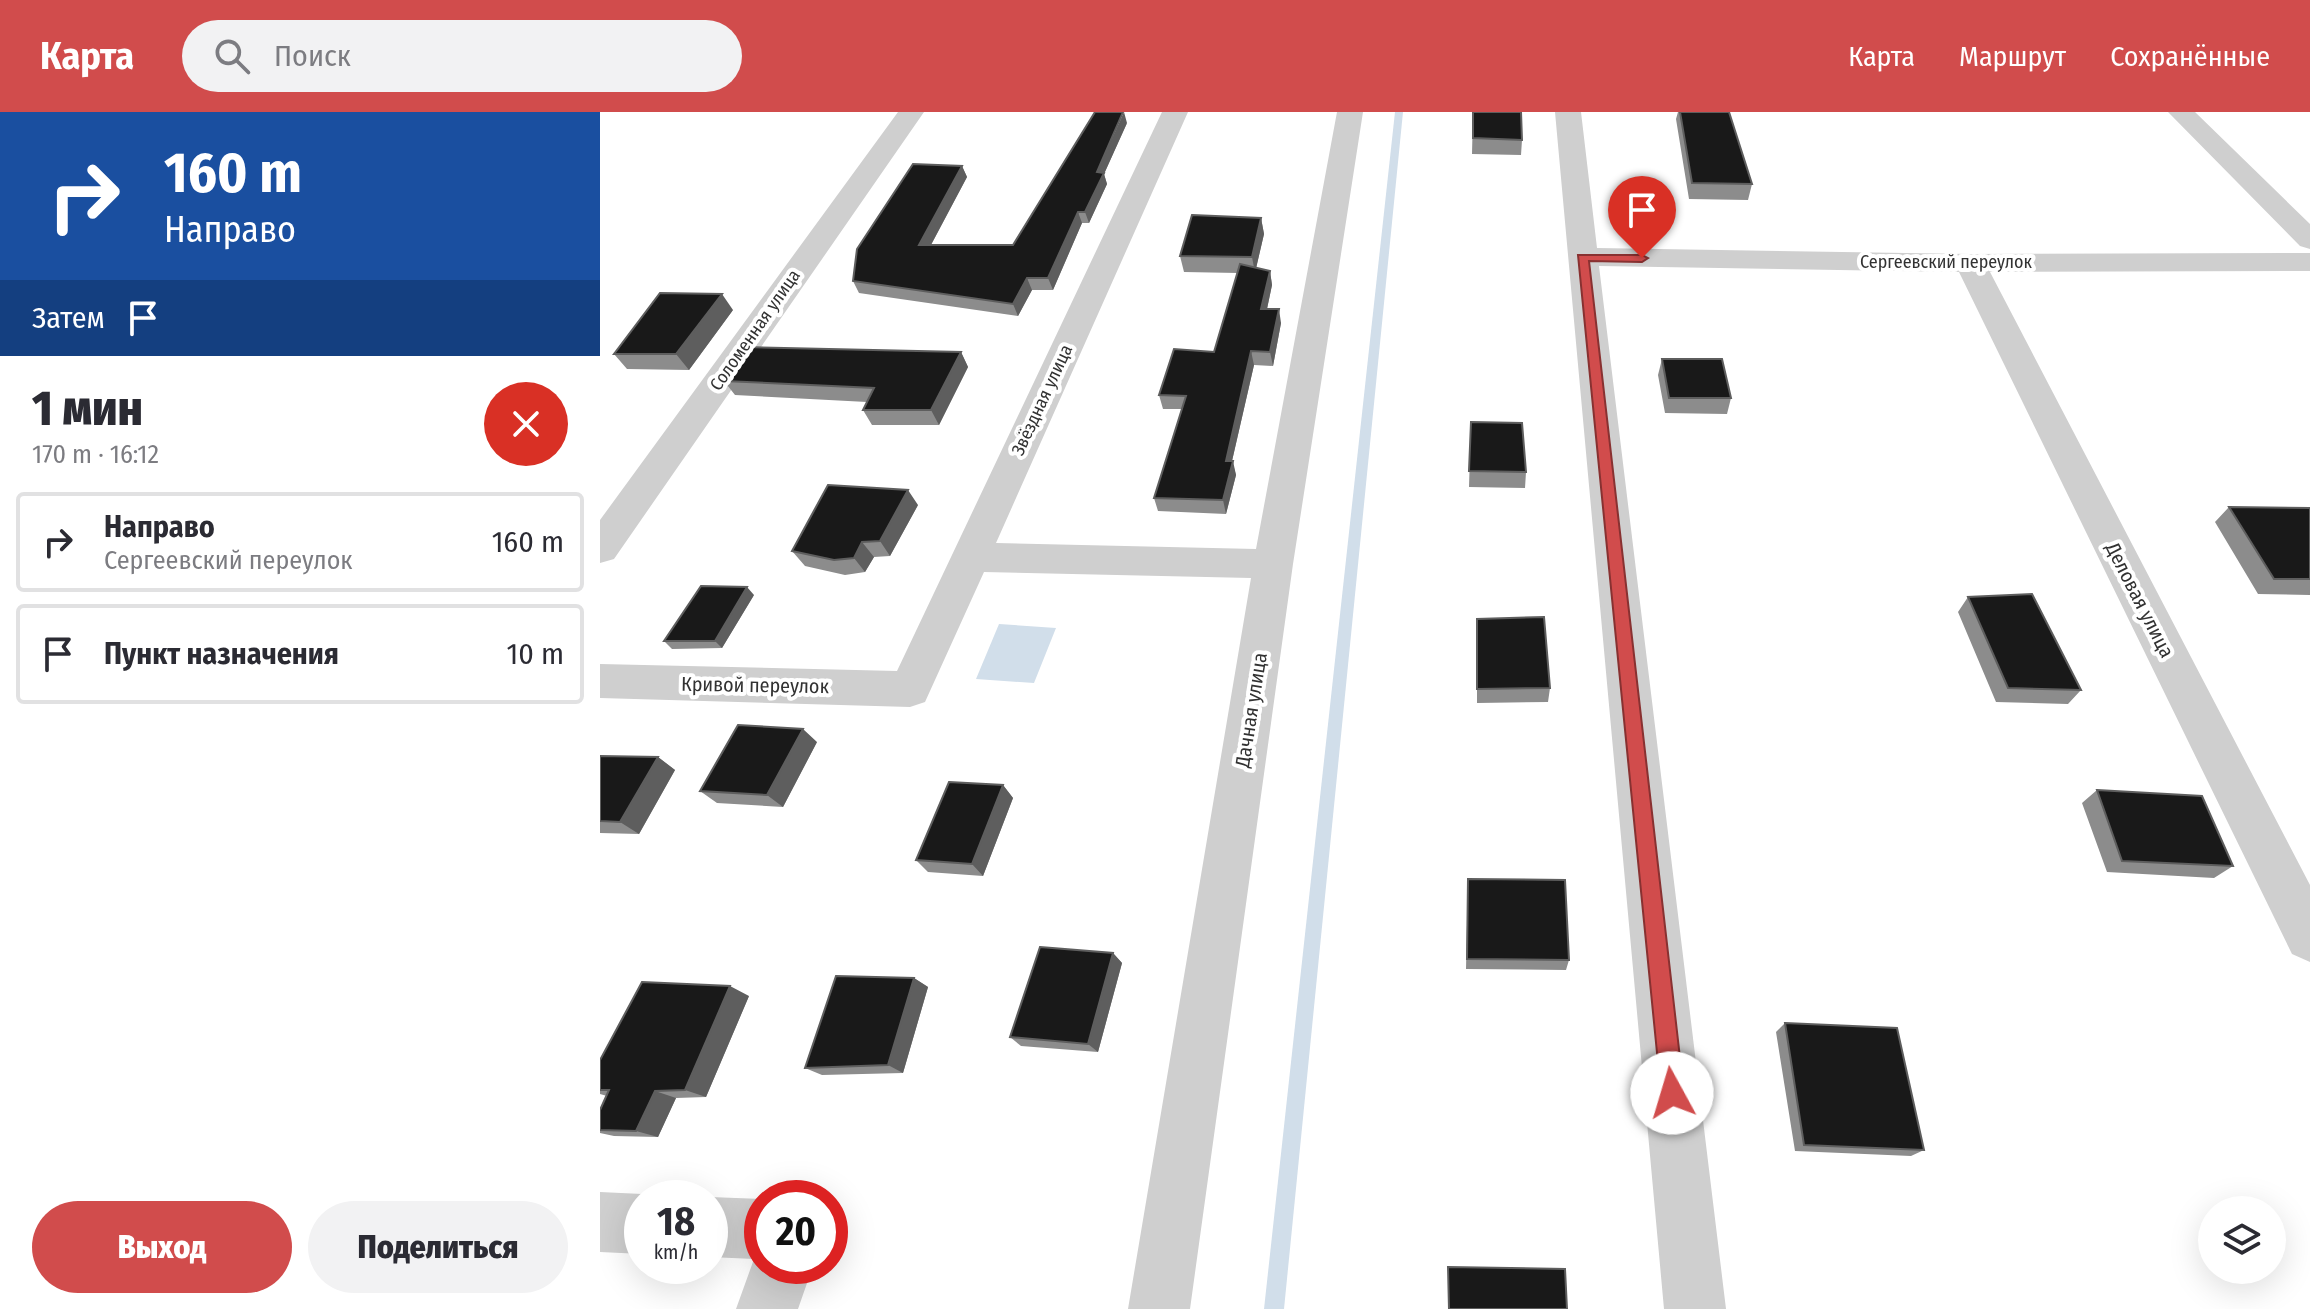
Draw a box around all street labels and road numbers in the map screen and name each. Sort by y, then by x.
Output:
street label: Сергеевский переулок [1860,251,2033,273]
street label: Соломенная улица [705,265,805,395]
street label: Звёздная улица [1007,341,1077,459]
street label: Деловая улица [2100,538,2179,662]
street label: Дачная улица [1230,651,1272,770]
street label: Кривой переулок [681,672,830,698]

